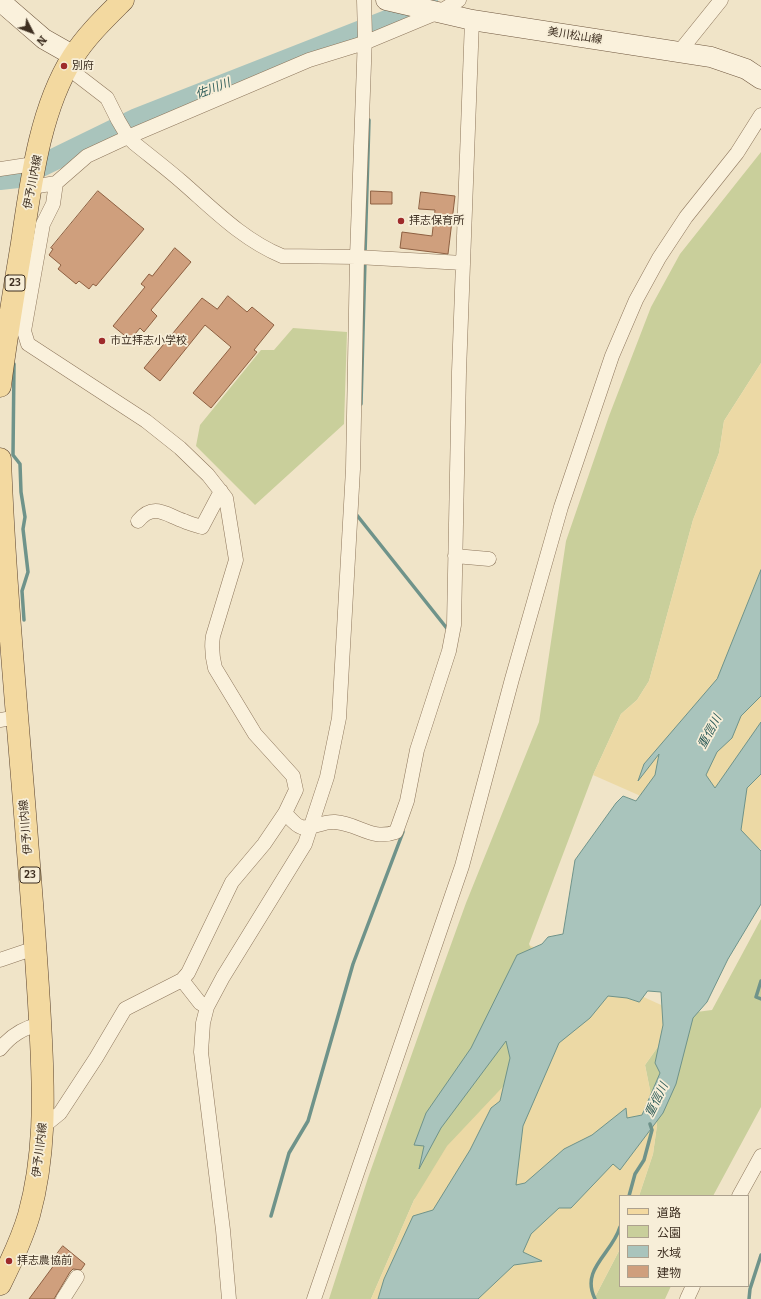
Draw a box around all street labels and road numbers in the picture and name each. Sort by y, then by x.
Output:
street label: 美川松山線 [547,25,603,47]
street label: 伊予川内線 [21,154,45,210]
road number: 23 [5,275,25,291]
street label: 伊予川内線 [17,799,35,855]
road number: 23 [20,867,40,883]
street label: 伊予川内線 [30,1122,50,1178]

